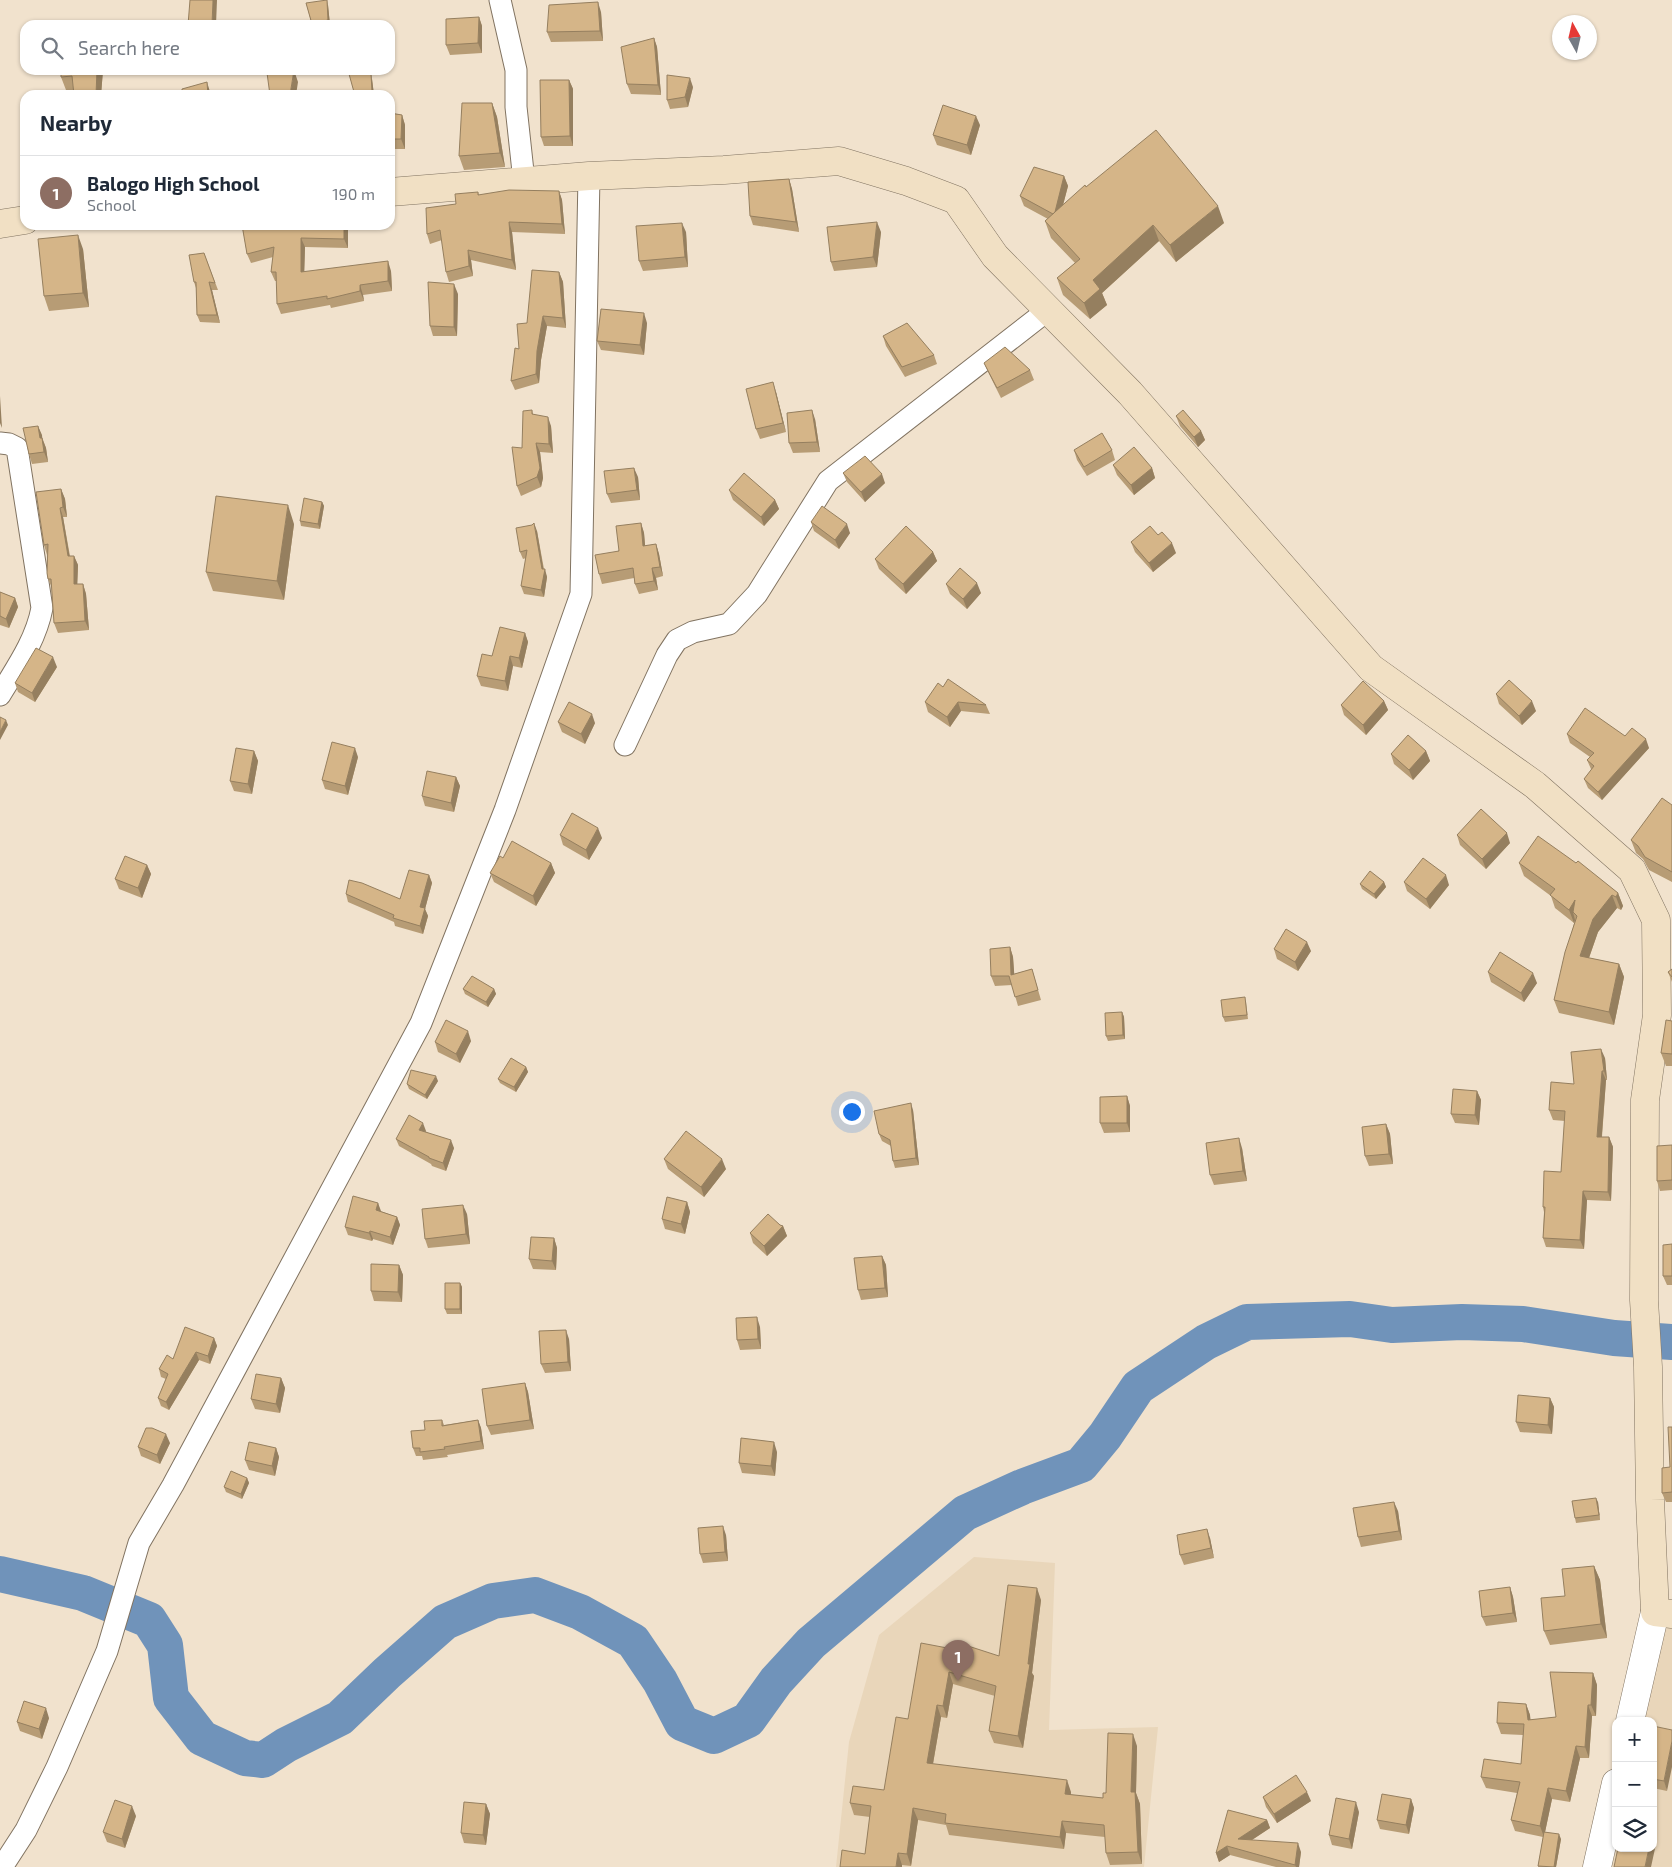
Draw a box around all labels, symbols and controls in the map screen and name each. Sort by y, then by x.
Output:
north arrow [1552,15,1597,60]
search box [20,20,395,75]
icon: search [38,34,66,62]
text: Search here [78,36,180,59]
text: Nearby [40,110,112,135]
text: Balogo High School [87,172,260,195]
text: 1 [53,184,59,203]
text: 190 m [332,184,375,203]
text: School [87,195,136,214]
your location [839,1099,865,1125]
pin: 1 [942,1640,974,1681]
map controls [1612,1717,1657,1852]
button: + [1612,1717,1657,1762]
button: − [1612,1762,1657,1807]
button: layers [1612,1807,1657,1852]

